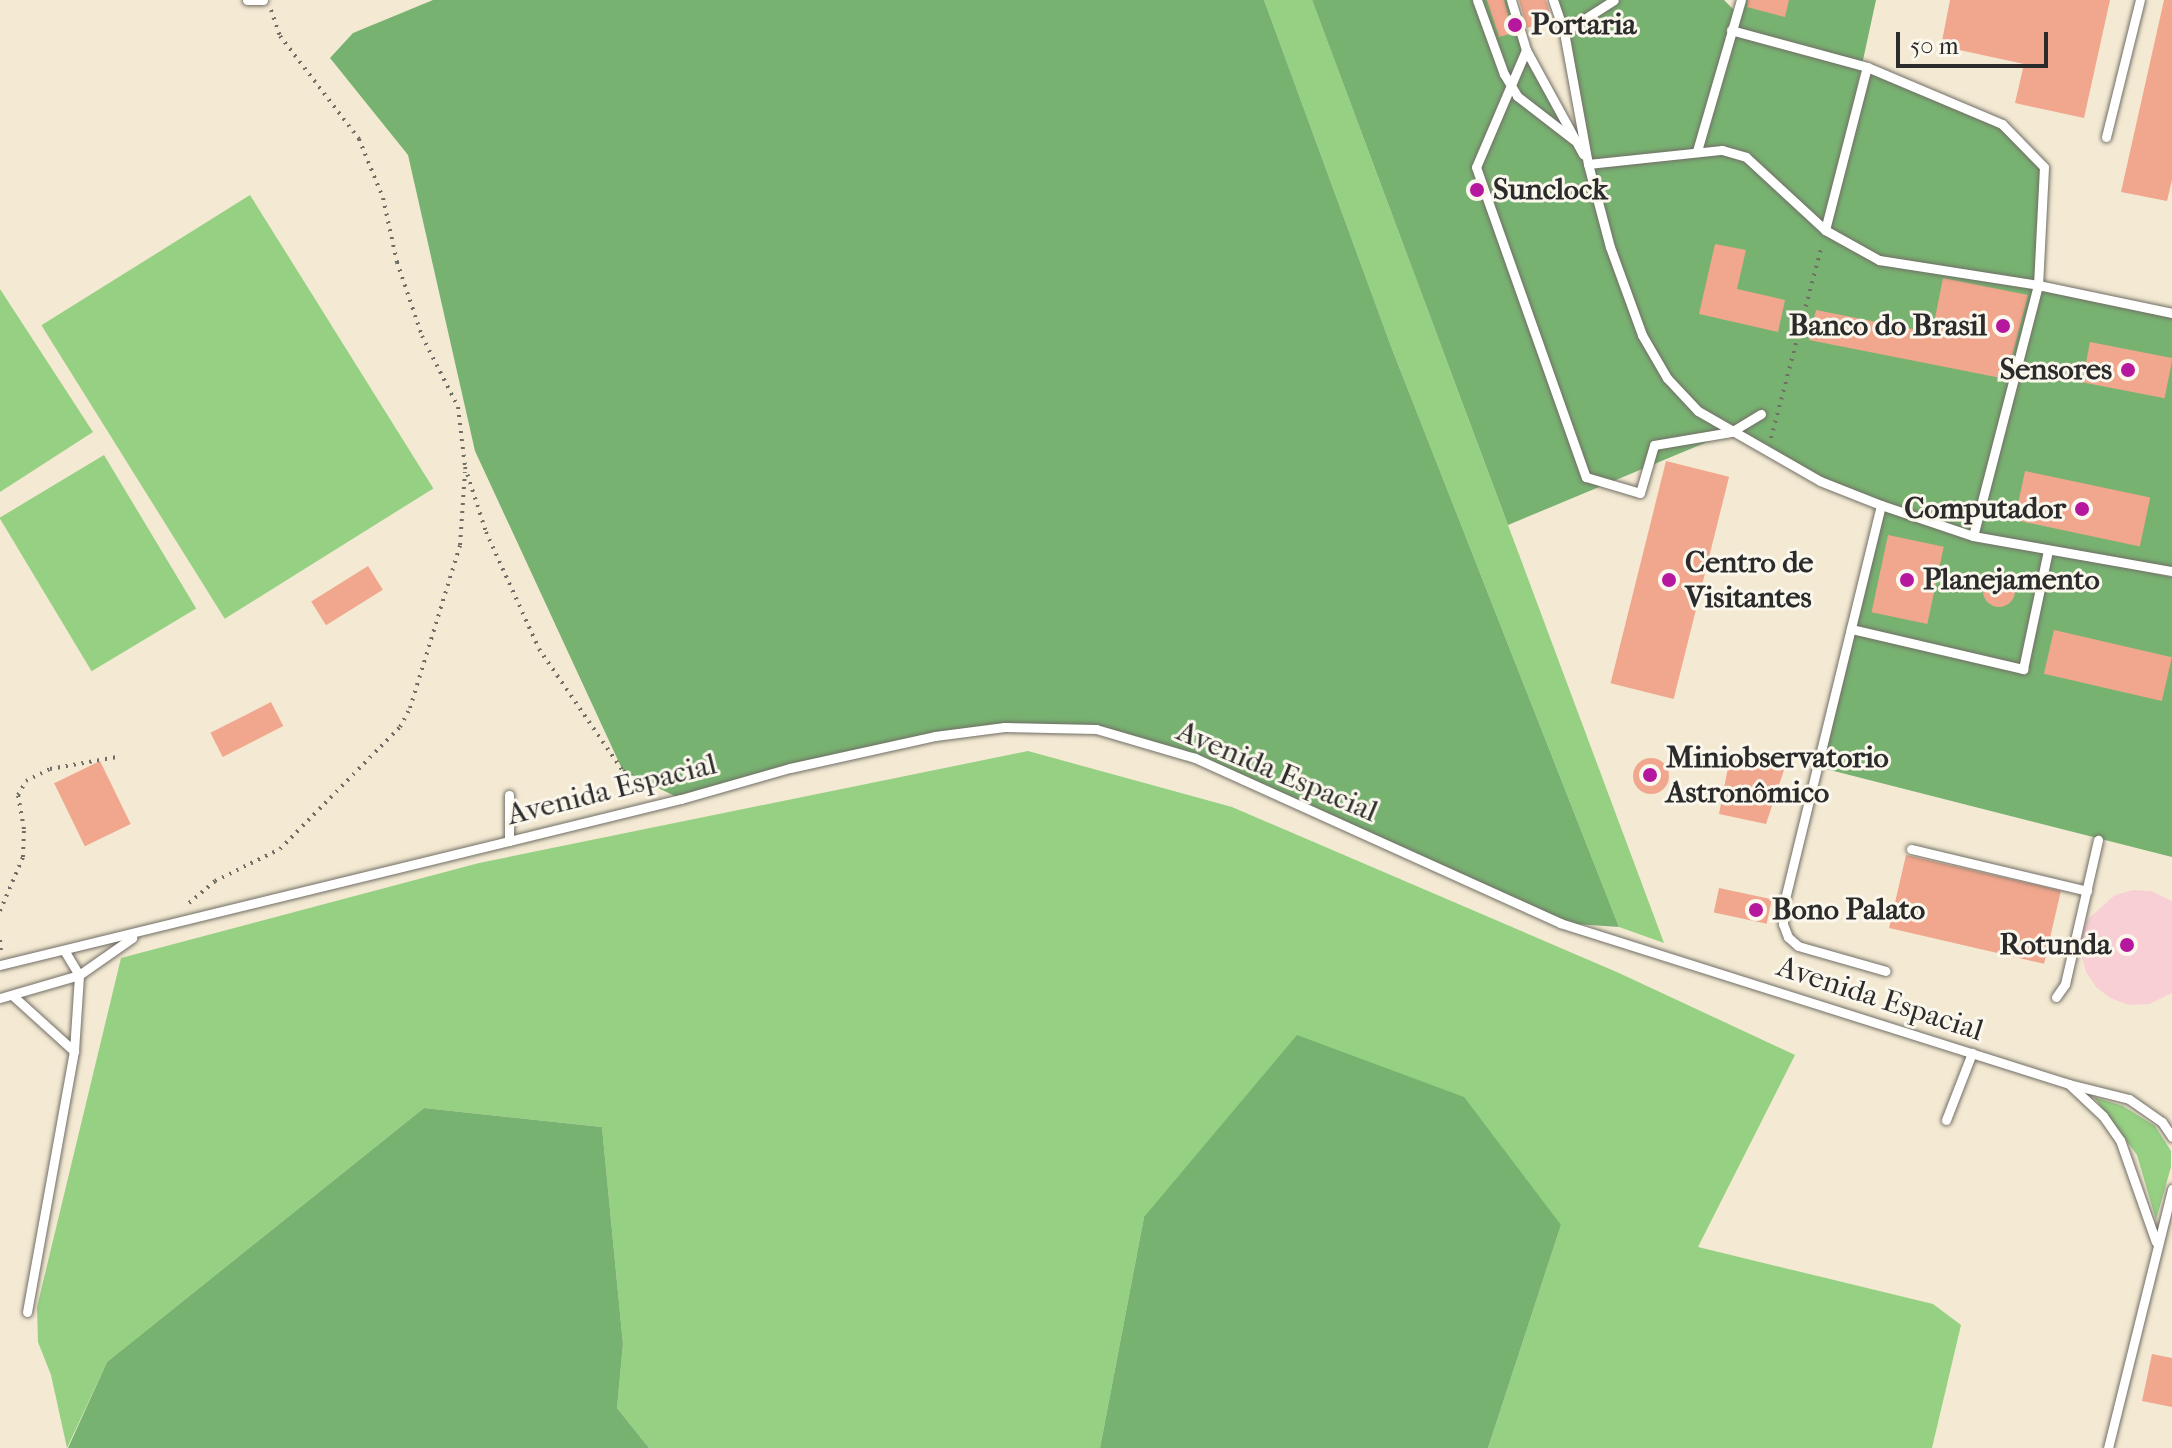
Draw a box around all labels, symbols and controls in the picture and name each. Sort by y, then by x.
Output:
place label: Portaria [1531,7,1636,43]
marker: Portaria [1506,16,1524,34]
scale bar [1900,16,2052,66]
text: 50 m [1910,32,1959,60]
place label: Sunclock [1493,172,1608,208]
marker: Sunclock [1468,181,1486,199]
place label: Banco do Brasil [1789,308,1987,344]
marker: Banco do Brasil [1994,317,2012,335]
place label: Sensores [2000,352,2112,388]
marker: Sensores [2119,361,2137,379]
place label: Computador [1904,491,2066,527]
marker: Computador [2073,500,2091,518]
place label: Centro de Visitantes [1685,545,1813,616]
place label: Planejamento [1923,562,2100,598]
marker: Centro de Visitantes [1660,571,1678,589]
marker: Planejamento [1898,571,1916,589]
street label: Avenida Espacial [1171,714,1383,830]
place label: Miniobservatorio Astronômico [1666,740,1889,810]
street label: Avenida Espacial [504,747,720,833]
marker: Miniobservatorio Astronômico [1641,766,1659,784]
place label: Bono Palato [1772,892,1925,928]
marker: Bono Palato [1747,901,1765,919]
place label: Rotunda [1999,927,2111,963]
marker: Rotunda [2118,936,2136,954]
street label: Avenida Espacial [1772,949,1988,1049]

